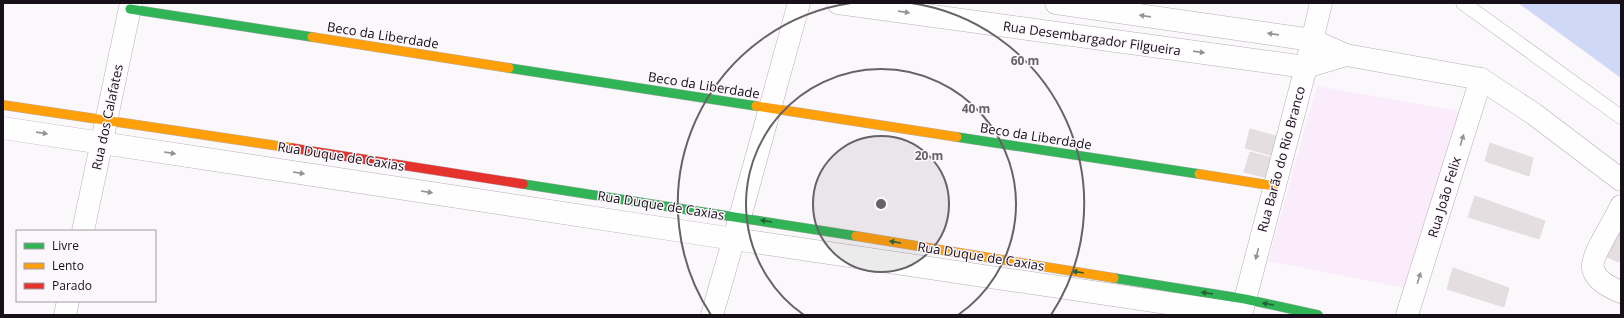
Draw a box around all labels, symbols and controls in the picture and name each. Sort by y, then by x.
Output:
one-way arrow [898,9,910,15]
one-way arrow [1139,13,1151,19]
street label: Beco da Liberdade [326,17,440,53]
street label: Rua Desembargador Filgueira [1002,17,1182,59]
one-way arrow [1267,31,1280,37]
one-way arrow [1193,49,1205,56]
text: 60 m [1011,52,1039,69]
street label: Rua dos Calafates [87,63,127,171]
street label: Beco da Liberdade [647,67,761,103]
street label: Rua Barão do Rio Branco [1253,84,1309,234]
text: 40 m [962,100,990,117]
street label: Beco da Liberdade [979,118,1093,154]
one-way arrow [36,130,48,136]
one-way arrow [1459,134,1465,146]
street label: Rua Duque de Caxias [276,137,406,175]
text: 20 m [915,147,943,164]
one-way arrow [164,150,176,156]
street label: Rua João Felix [1423,154,1465,240]
one-way arrow [292,170,305,176]
street label: Rua Duque de Caxias [596,186,726,224]
one-way arrow [421,189,433,195]
centre of rings [874,197,888,211]
one-way arrow [760,218,772,224]
legend [16,230,156,302]
text: Livre [52,237,79,254]
street label: Rua Duque de Caxias [916,237,1046,275]
one-way arrow [889,239,901,245]
one-way arrow [1253,247,1259,260]
text: Lento [52,257,84,274]
one-way arrow [1072,269,1084,275]
one-way arrow [1416,271,1422,283]
text: Parado [52,277,92,294]
one-way arrow [1200,290,1213,296]
one-way arrow [1261,301,1274,307]

